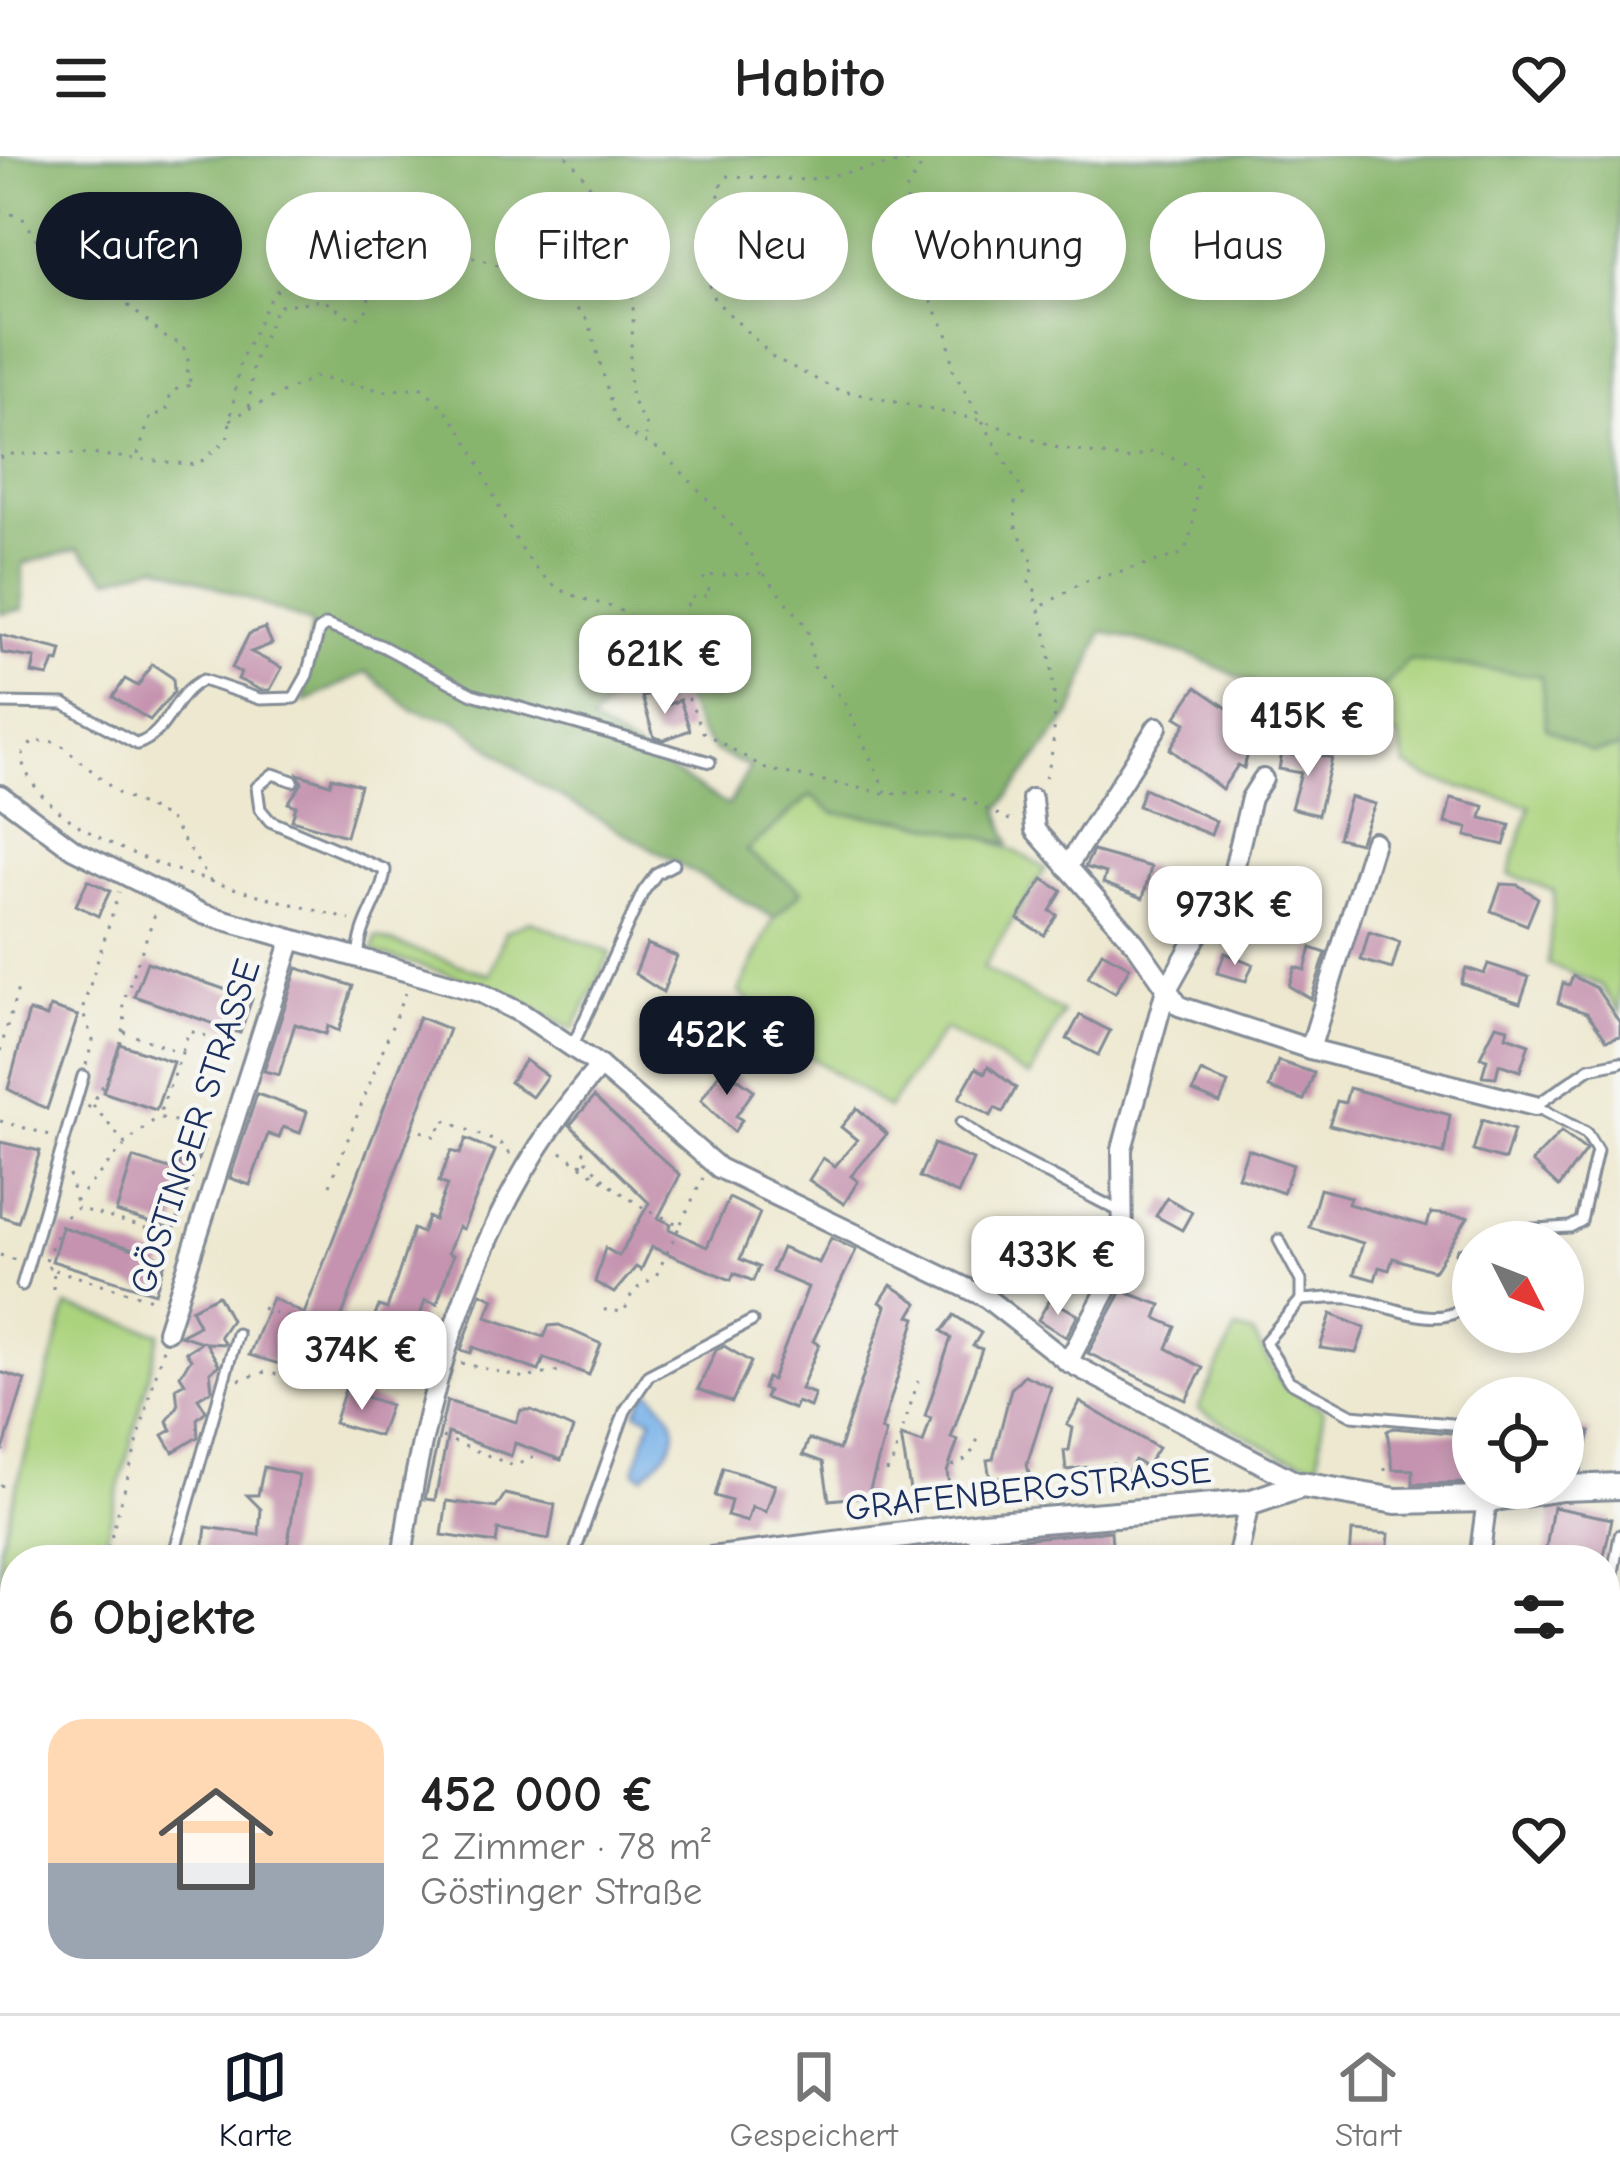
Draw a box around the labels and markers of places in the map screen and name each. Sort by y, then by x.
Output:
pin: 621K € [567,615,763,717]
pin: 415K € [1210,677,1406,779]
pin: 973K € [1137,866,1333,968]
pin: 452K € [629,996,825,1098]
pin: 433K € [960,1216,1156,1318]
pin: 374K € [264,1311,460,1413]

